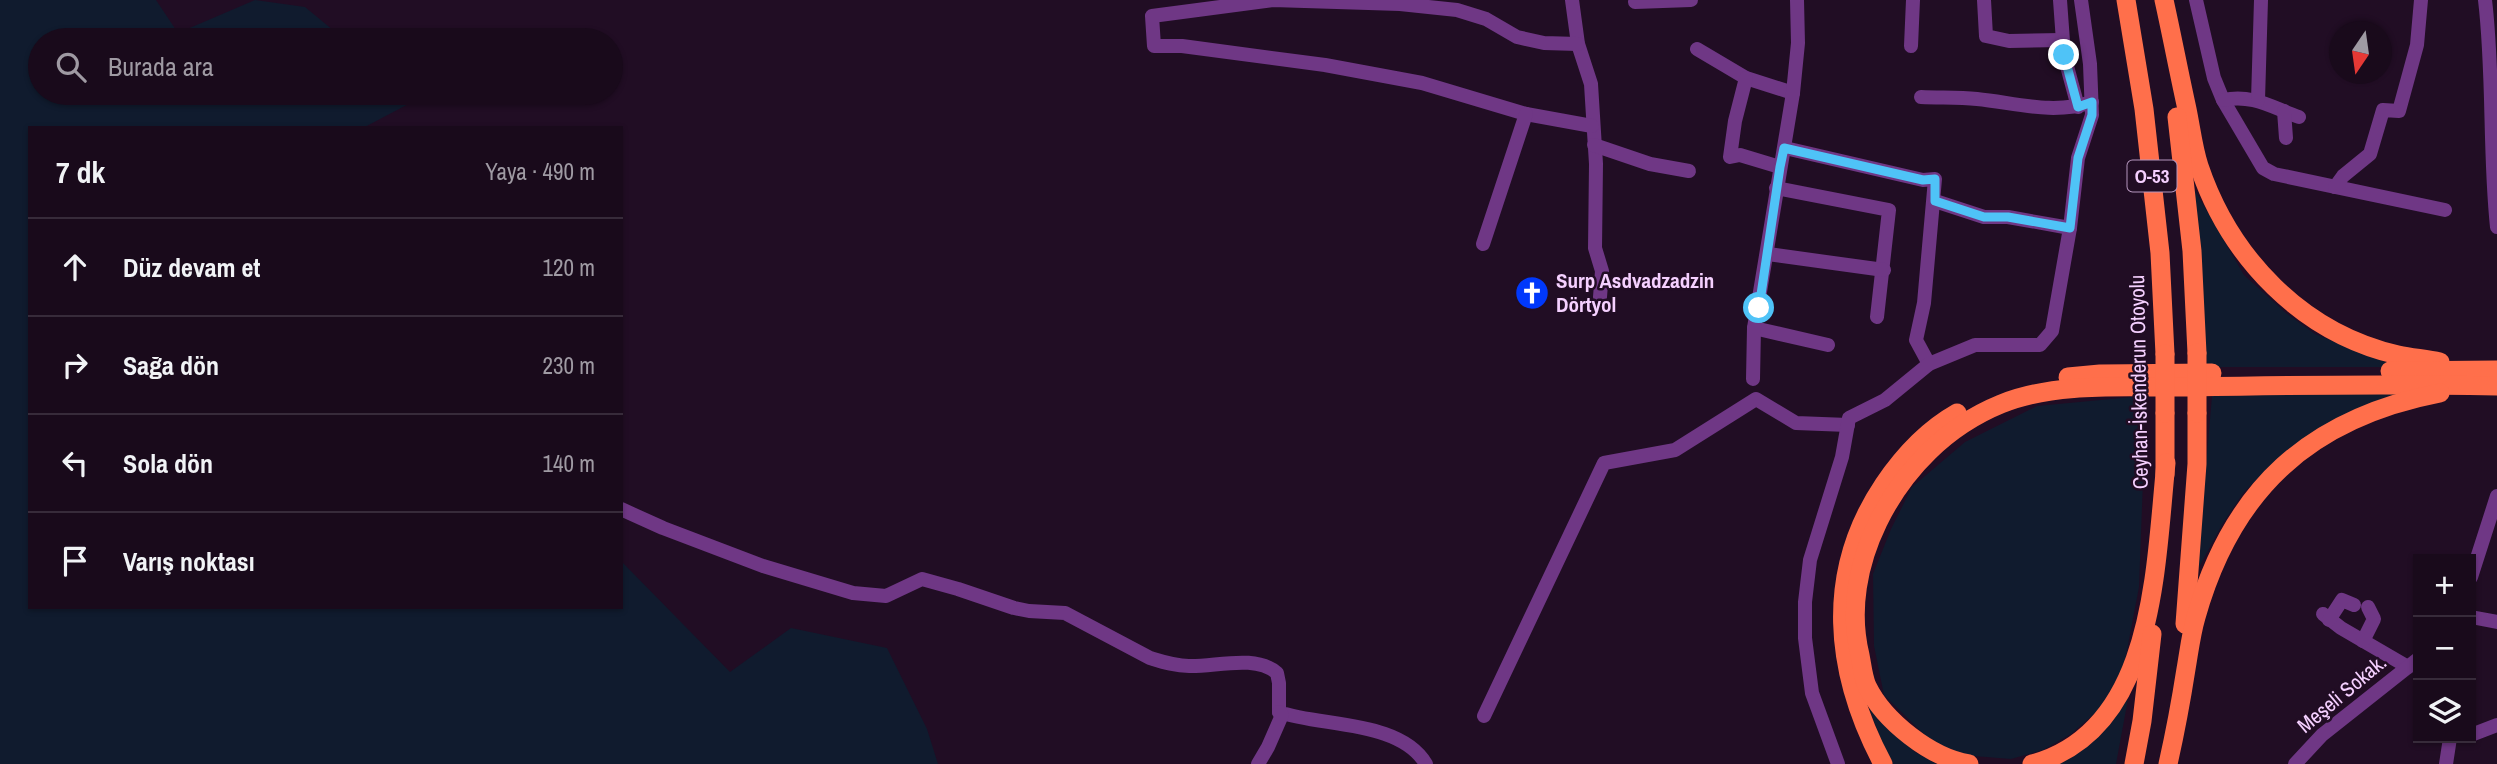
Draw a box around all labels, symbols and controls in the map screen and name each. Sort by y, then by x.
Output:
north arrow [2329,21,2392,84]
search box [28,28,623,105]
route end [2048,39,2079,70]
icon: search [52,48,90,86]
text: Burada ara [108,49,213,84]
text: 7 dk [56,152,105,192]
text: Yaya · 490 m [485,156,595,187]
road number: O-53 [2128,160,2176,192]
icon: ahead [56,248,94,286]
text: Düz devam et [123,250,260,285]
text: 120 m [543,252,595,283]
place label: Surp Asdvadzadzin Dörtyol [1556,266,1714,319]
church icon: Surp Asdvadzadzin Dörtyol [1513,274,1551,312]
street label: Ceyhan-İskenderun Otoyolu [2122,275,2155,489]
route start [1743,292,1774,323]
icon: right [56,346,94,384]
text: Sağa dön [123,348,219,383]
text: 230 m [543,350,595,381]
icon: left [56,444,94,482]
text: Sola dön [123,446,213,481]
text: 140 m [543,448,595,479]
icon: arrive [56,542,94,580]
text: Varış noktası [123,544,255,579]
map controls [2413,554,2476,743]
button: + [2413,554,2476,617]
button: − [2413,617,2476,680]
street label: Meşeli Sokak. [2291,648,2392,739]
button: layers [2413,680,2476,743]

